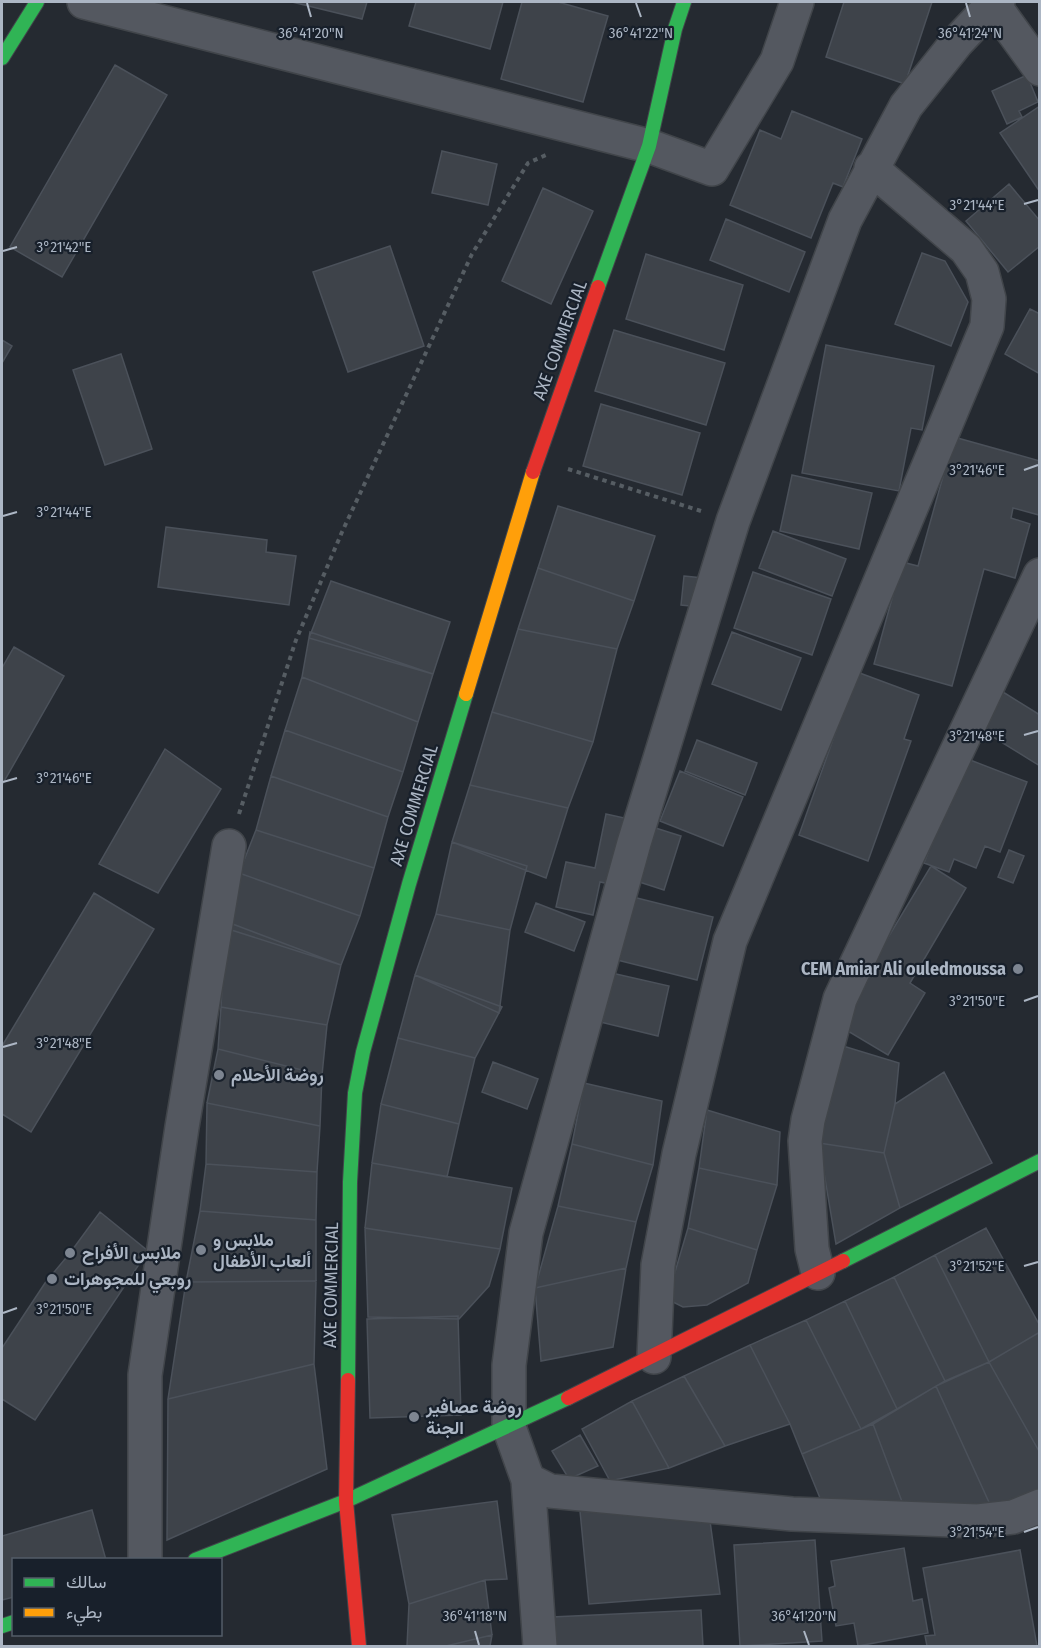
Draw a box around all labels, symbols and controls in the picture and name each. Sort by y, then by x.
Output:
text: 36°41'20"N [278,24,344,42]
text: 36°41'22"N [609,24,673,42]
text: 36°41'24"N [938,24,1002,42]
text: 3°21'44"E [950,196,1004,214]
text: 3°21'42"E [37,238,91,256]
street label: AXE COMMERCIAL [528,277,592,403]
text: 3°21'46"E [949,461,1005,479]
text: 3°21'44"E [37,503,91,521]
text: 3°21'48"E [949,727,1005,745]
street label: AXE COMMERCIAL [385,742,443,868]
text: 3°21'46"E [36,769,92,787]
place label: CEM Amiar Ali ouledmoussa [801,958,1006,980]
marker: CEM Amiar Ali ouledmoussa [1011,962,1025,976]
text: 3°21'50"E [949,992,1005,1010]
text: 3°21'48"E [36,1034,92,1052]
place label: روضة الأحلام [231,1064,324,1087]
marker: روضة الأحلام [212,1068,226,1082]
street label: AXE COMMERCIAL [319,1222,343,1348]
place label: ملابس و ألعاب الأطفال [213,1229,312,1272]
place label: ملابس الأفراح [82,1242,181,1265]
marker: ملابس و ألعاب الأطفال [194,1243,208,1257]
marker: ملابس الأفراح [63,1246,77,1260]
text: 3°21'52"E [949,1257,1005,1275]
place label: روبعي للمجوهرات [64,1268,191,1294]
marker: روبعي للمجوهرات [45,1272,59,1286]
text: 3°21'50"E [36,1300,92,1318]
place label: روضة عصافير الجنة [425,1396,522,1439]
marker: روضة عصافير الجنة [407,1410,421,1424]
text: 3°21'54"E [949,1523,1005,1541]
legend [12,1558,222,1636]
text: سالك [66,1571,106,1593]
text: بطيء [66,1601,102,1627]
text: 36°41'18"N [443,1607,507,1625]
text: 36°41'20"N [771,1607,837,1625]

